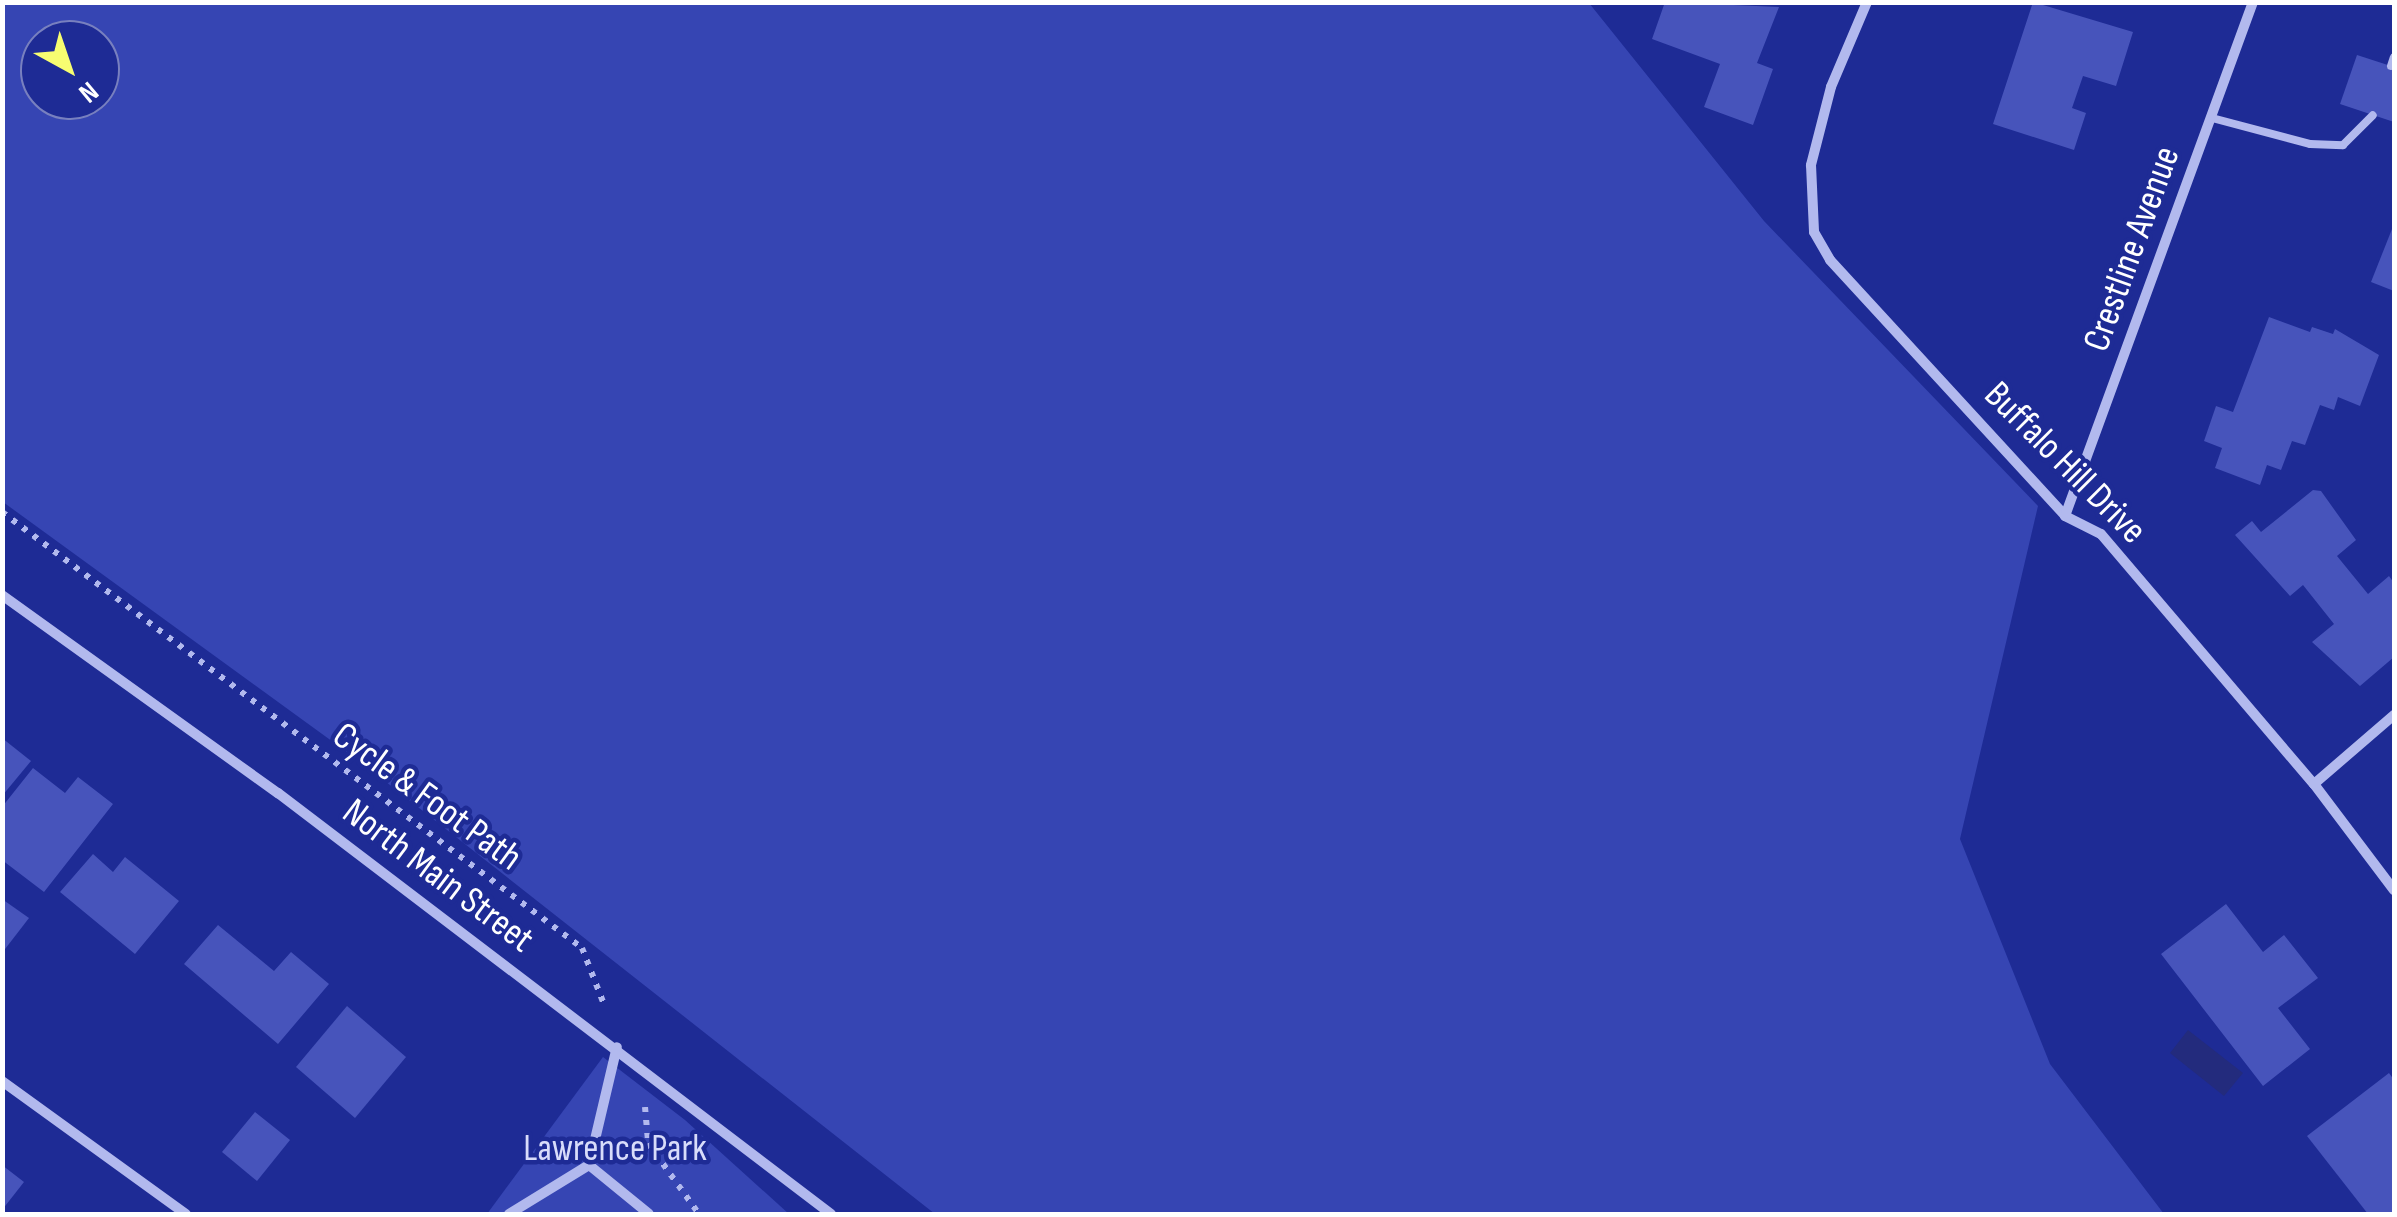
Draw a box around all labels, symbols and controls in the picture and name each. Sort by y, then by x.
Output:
north arrow [20,20,120,120]
text: N [72,74,105,109]
street label: Crestline Avenue [2074,140,2190,358]
street label: Buffalo Hill Drive [1974,372,2156,554]
street label: Cycle & Foot Path [324,713,530,881]
street label: North Main Street [334,789,542,963]
park label: Lawrence Park [523,1126,707,1172]

